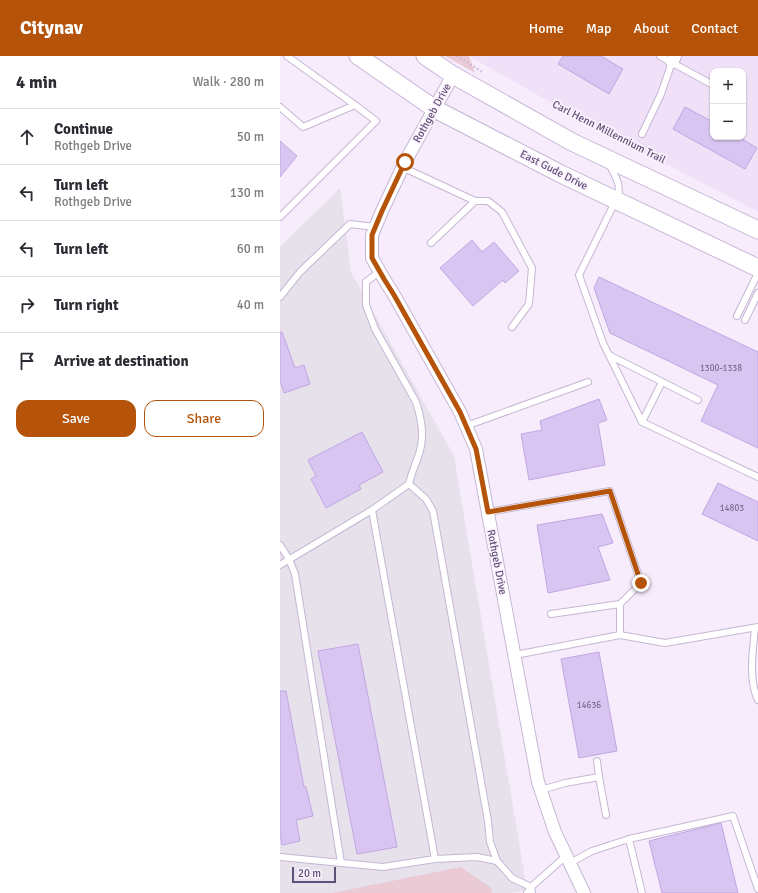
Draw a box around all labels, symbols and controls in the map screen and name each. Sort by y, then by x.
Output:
text: Citynav [20,16,83,40]
text: Home [529,20,564,37]
text: Map [586,20,611,37]
text: About [633,20,669,37]
text: Contact [691,20,738,37]
map controls [710,68,746,140]
button: + [710,68,746,104]
text: 4 min [16,72,57,93]
text: Walk · 280 m [193,74,264,90]
street label: Rothgeb Drive [410,81,454,145]
street label: Carl Henn Millennium Trail [550,98,668,166]
button: − [710,104,746,140]
text: Continue [54,120,113,138]
icon: ahead [16,126,38,148]
text: 50 m [237,129,264,145]
text: Rothgeb Drive [54,138,132,154]
street label: East Gude Drive [518,147,590,193]
route start [396,153,414,171]
text: Turn left [54,176,108,194]
icon: left [16,182,38,204]
text: 130 m [230,185,264,201]
text: Rothgeb Drive [54,194,132,210]
icon: left [16,238,38,260]
text: Turn left [54,240,108,258]
text: 60 m [237,241,264,257]
icon: right [16,294,38,316]
text: Turn right [54,296,119,314]
text: 40 m [237,297,264,313]
icon: arrive [16,350,38,372]
text: Arrive at destination [54,352,189,370]
house number: 1300-1338 [700,363,742,374]
button: Save [16,400,136,437]
button: Share [144,400,264,437]
house number: 14803 [720,503,744,514]
street label: Rothgeb Drive [484,528,510,596]
route end [632,574,650,592]
house number: 14636 [577,700,601,711]
scale bar [292,865,336,884]
text: 20 m [298,867,321,880]

